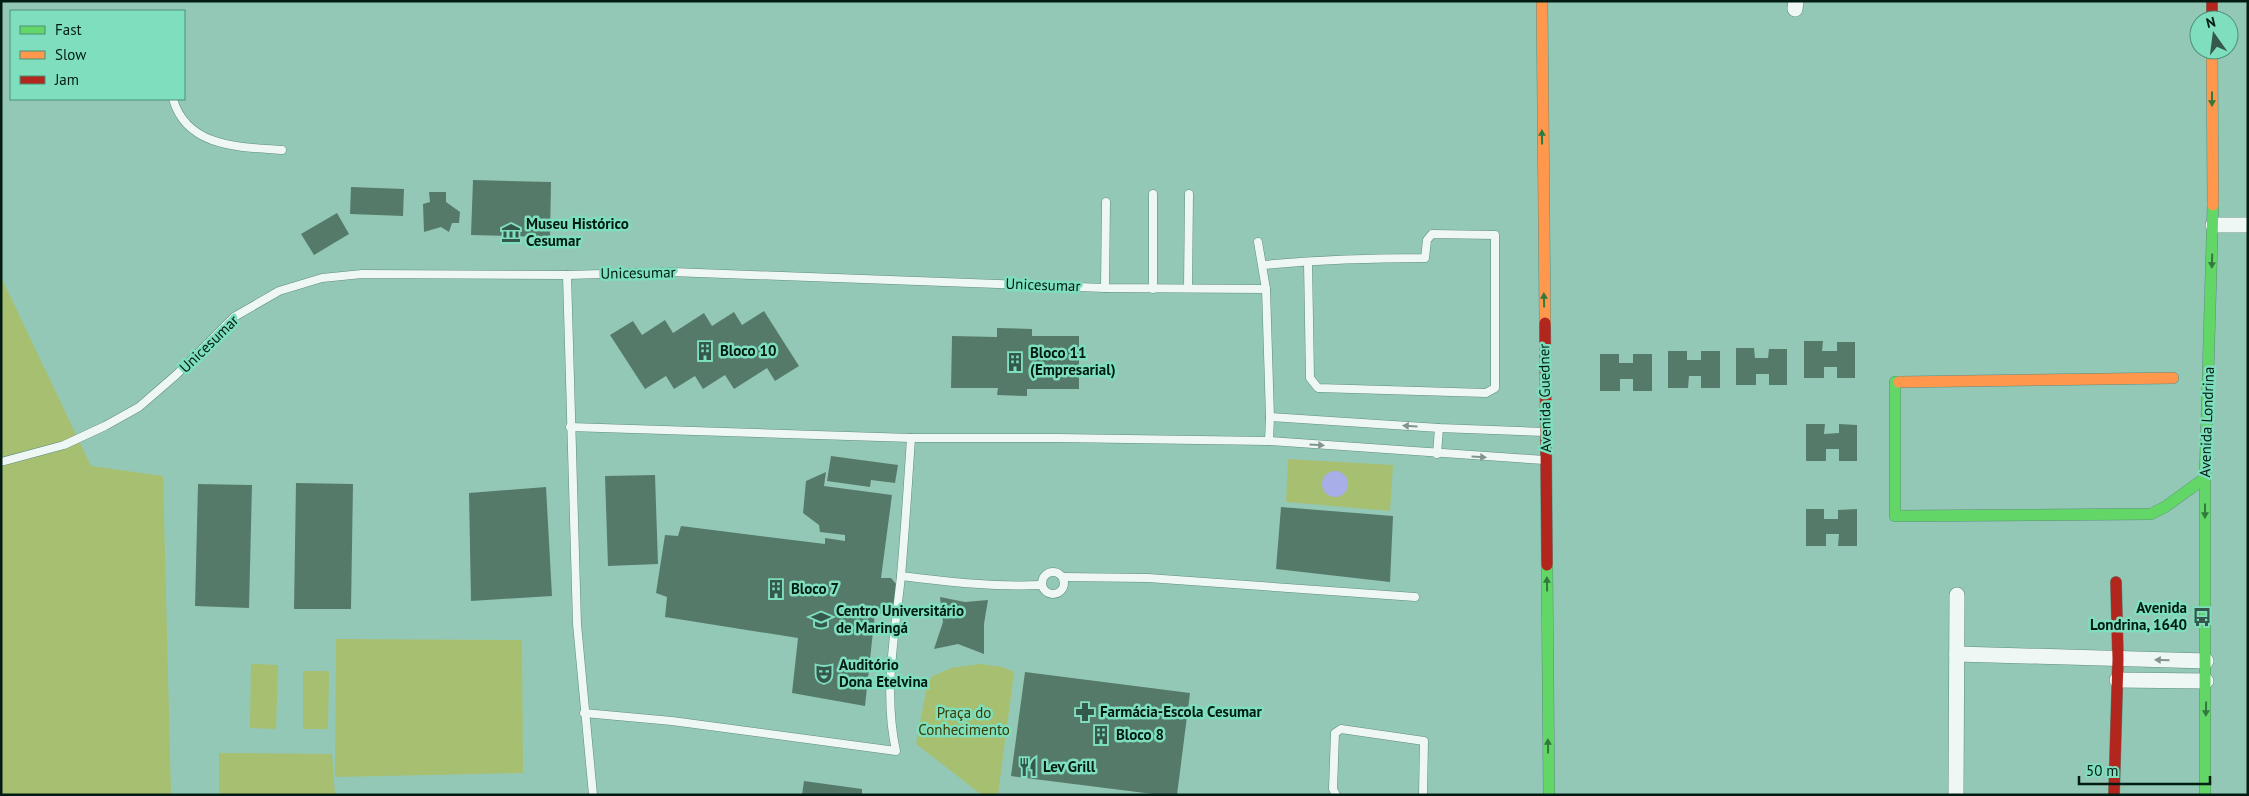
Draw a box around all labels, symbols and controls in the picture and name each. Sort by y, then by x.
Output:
legend [10,10,185,100]
north arrow [2189,10,2239,60]
text: N [2204,13,2217,32]
text: Fast [55,20,82,39]
text: Slow [55,45,86,64]
text: Jam [54,70,79,89]
one-way arrow [2208,91,2216,107]
one-way arrow [1538,129,1546,145]
place label: Museu Histórico Cesumar [526,214,629,250]
museum icon: Museu Histórico Cesumar [500,222,522,244]
one-way arrow [2207,253,2215,269]
street label: Unicesumar [600,262,676,283]
street label: Unicesumar [1005,274,1081,295]
one-way arrow [1540,291,1548,307]
street label: Unicesumar [175,311,242,377]
building icon: Bloco 10 [694,340,716,362]
place label: Bloco 10 [720,341,776,360]
place label: Bloco 11 (Empresarial) [1030,343,1116,379]
street label: Avenida Guedner [1534,344,1555,452]
building icon: Bloco 11 (Empresarial) [1004,351,1026,373]
street label: Avenida Londrina [2195,366,2218,478]
one-way arrow [1401,422,1417,430]
one-way arrow [1309,441,1325,449]
one-way arrow [1472,453,1488,461]
one-way arrow [2201,503,2209,519]
one-way arrow [1543,575,1551,591]
building icon: Bloco 7 [765,578,787,600]
place label: Bloco 7 [791,579,839,598]
place label: Avenida Londrina, 1640 [2090,598,2187,634]
place label: Centro Universitário de Maringá [836,601,964,637]
bus stop icon: Avenida Londrina, 1640 [2191,606,2213,628]
school or university icon: Centro Universitário de Maringá [810,609,832,631]
place label: Auditório Dona Etelvina [839,655,928,691]
one-way arrow [2154,656,2170,664]
theatre icon: Auditório Dona Etelvina [813,663,835,685]
pharmacy icon: Farmácia-Escola Cesumar [1074,701,1096,723]
one-way arrow [2201,701,2209,717]
place label: Farmácia-Escola Cesumar [1100,702,1262,721]
park label: Praça do Conhecimento [918,703,1010,739]
building icon: Bloco 8 [1090,724,1112,746]
place label: Bloco 8 [1116,725,1164,744]
one-way arrow [1544,738,1552,754]
scale bar [2079,754,2210,786]
restaurant icon: Lev Grill [1017,756,1039,778]
place label: Lev Grill [1043,757,1096,776]
text: 50 m [2086,761,2119,780]

